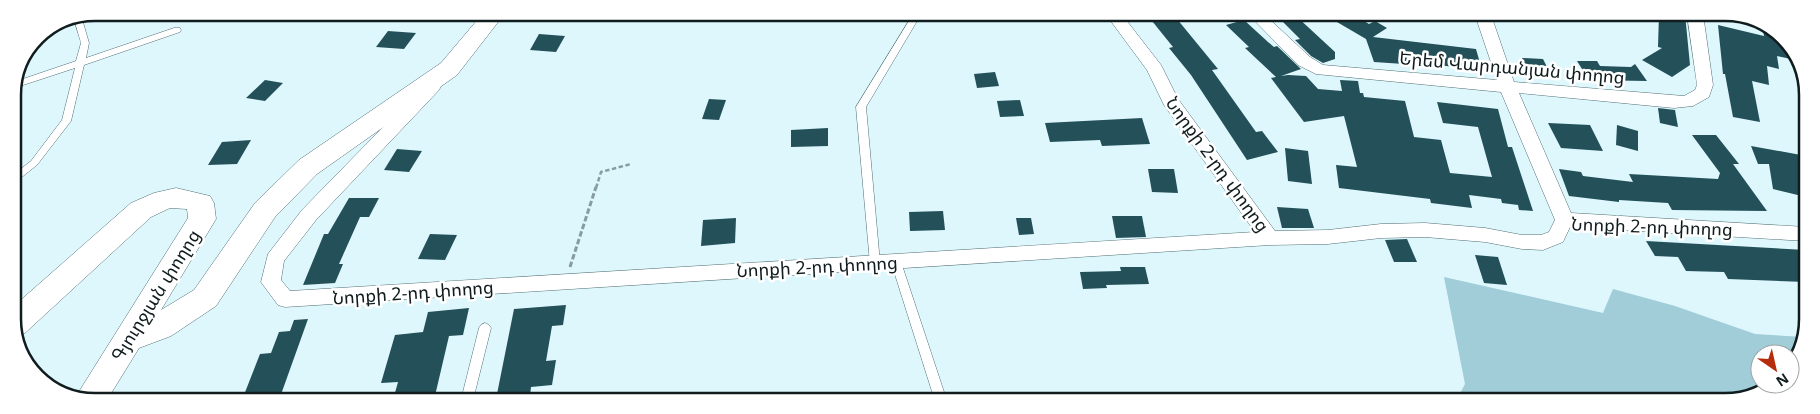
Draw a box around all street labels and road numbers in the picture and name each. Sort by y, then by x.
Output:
street label: Երեմ Վարդանյան փողոց [1398,45,1626,89]
street label: Նորքի 2-րդ փողոց [1161,92,1275,236]
street label: Նորքի 2-րդ փողոց [1571,211,1733,241]
street label: Գյուրջյան փողոց [105,225,205,365]
street label: Նորքի 2-րդ փողոց [736,250,898,282]
street label: Նորքի 2-րդ փողոց [332,274,494,310]

